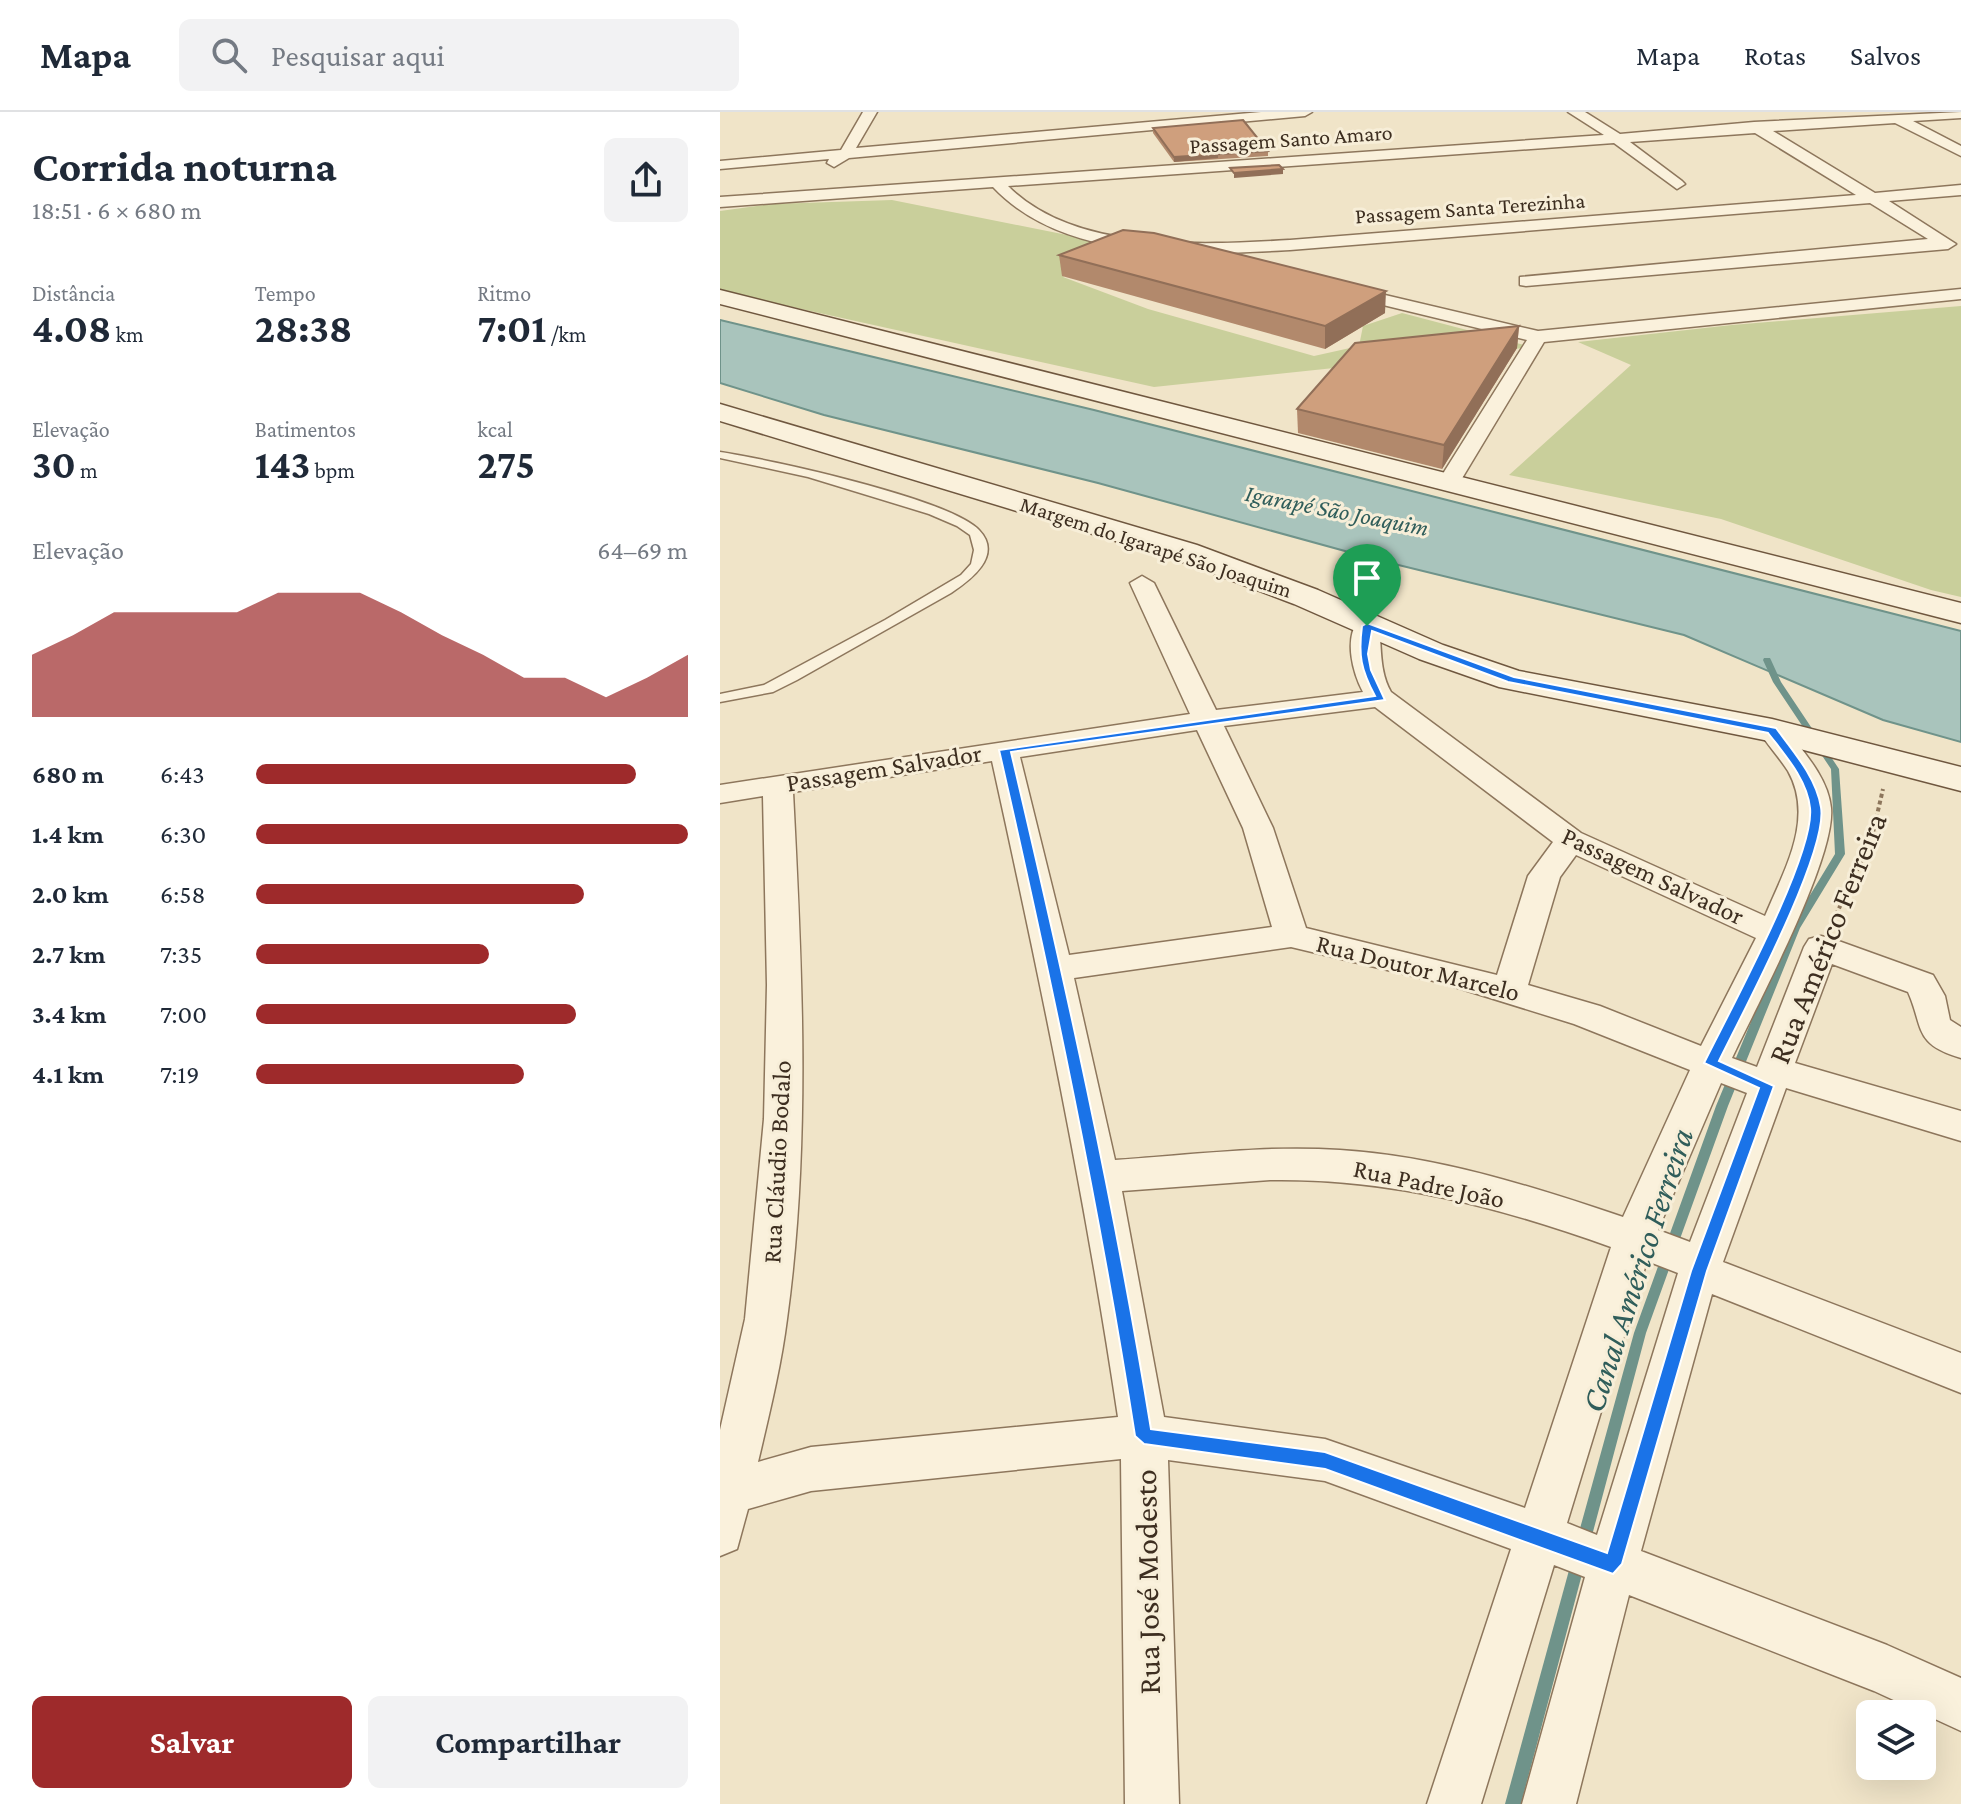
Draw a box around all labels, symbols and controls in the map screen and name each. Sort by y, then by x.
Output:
search box [179,19,739,91]
icon: search [207,33,251,77]
text: Mapa [40,34,131,76]
text: Pesquisar aqui [271,39,445,72]
text: Mapa [1636,40,1700,71]
text: Rotas [1744,40,1806,71]
text: Salvos [1850,40,1921,71]
street label: Passagem Santo Amaro [1189,119,1393,159]
button: share [604,138,688,222]
text: Corrida noturna [32,142,337,190]
street label: Passagem Santa Terezinha [1354,187,1586,229]
text: 18:51 · 6 × 680 m [32,196,202,225]
text: Distância [32,281,115,306]
text: Tempo [255,281,316,306]
text: Ritmo [477,281,531,306]
text: 4.08 [32,306,111,351]
text: 28:38 [255,306,352,351]
text: 7:01 [477,306,546,351]
text: km [111,322,144,347]
text: /km [546,322,587,347]
text: Elevação [32,417,110,442]
text: Batimentos [255,417,356,442]
text: kcal [477,417,513,442]
text: 30 [32,442,76,487]
text: 143 [255,442,310,487]
text: 275 [477,442,535,487]
text: m [76,458,98,483]
text: bpm [310,458,355,483]
water label: Igarapé São Joaquim [1243,479,1431,541]
street label: Margem do Igarapé São Joaquim [1017,491,1295,603]
text: Elevação [32,536,124,565]
text: 64–69 m [597,536,688,565]
pin [1333,544,1401,626]
icon: arrive [1345,556,1389,600]
street label: Passagem Salvador [784,738,984,798]
text: 680 m [32,760,104,789]
text: 6:43 [160,760,205,789]
street label: Rua Américo Ferreira [1760,807,1894,1069]
text: 1.4 km [32,820,104,849]
text: 6:30 [160,820,206,849]
street label: Passagem Salvador [1557,821,1749,931]
text: 2.0 km [32,880,109,909]
text: 6:58 [160,880,205,909]
street label: Rua Doutor Marcelo [1313,929,1523,1007]
text: 2.7 km [32,940,105,969]
text: 7:35 [160,940,202,969]
text: 3.4 km [32,1000,107,1029]
text: 7:00 [160,1000,207,1029]
text: 4.1 km [32,1060,104,1089]
text: 7:19 [160,1060,199,1089]
street label: Rua Cláudio Bodalo [757,1060,797,1264]
water label: Canal Américo Ferreira [1574,1124,1700,1416]
street label: Rua Padre João [1351,1154,1507,1214]
street label: Rua José Modesto [1127,1469,1167,1695]
button: Salvar [32,1696,352,1788]
button: Compartilhar [368,1696,688,1788]
map controls [1856,1700,1936,1780]
button: layers [1856,1700,1936,1780]

